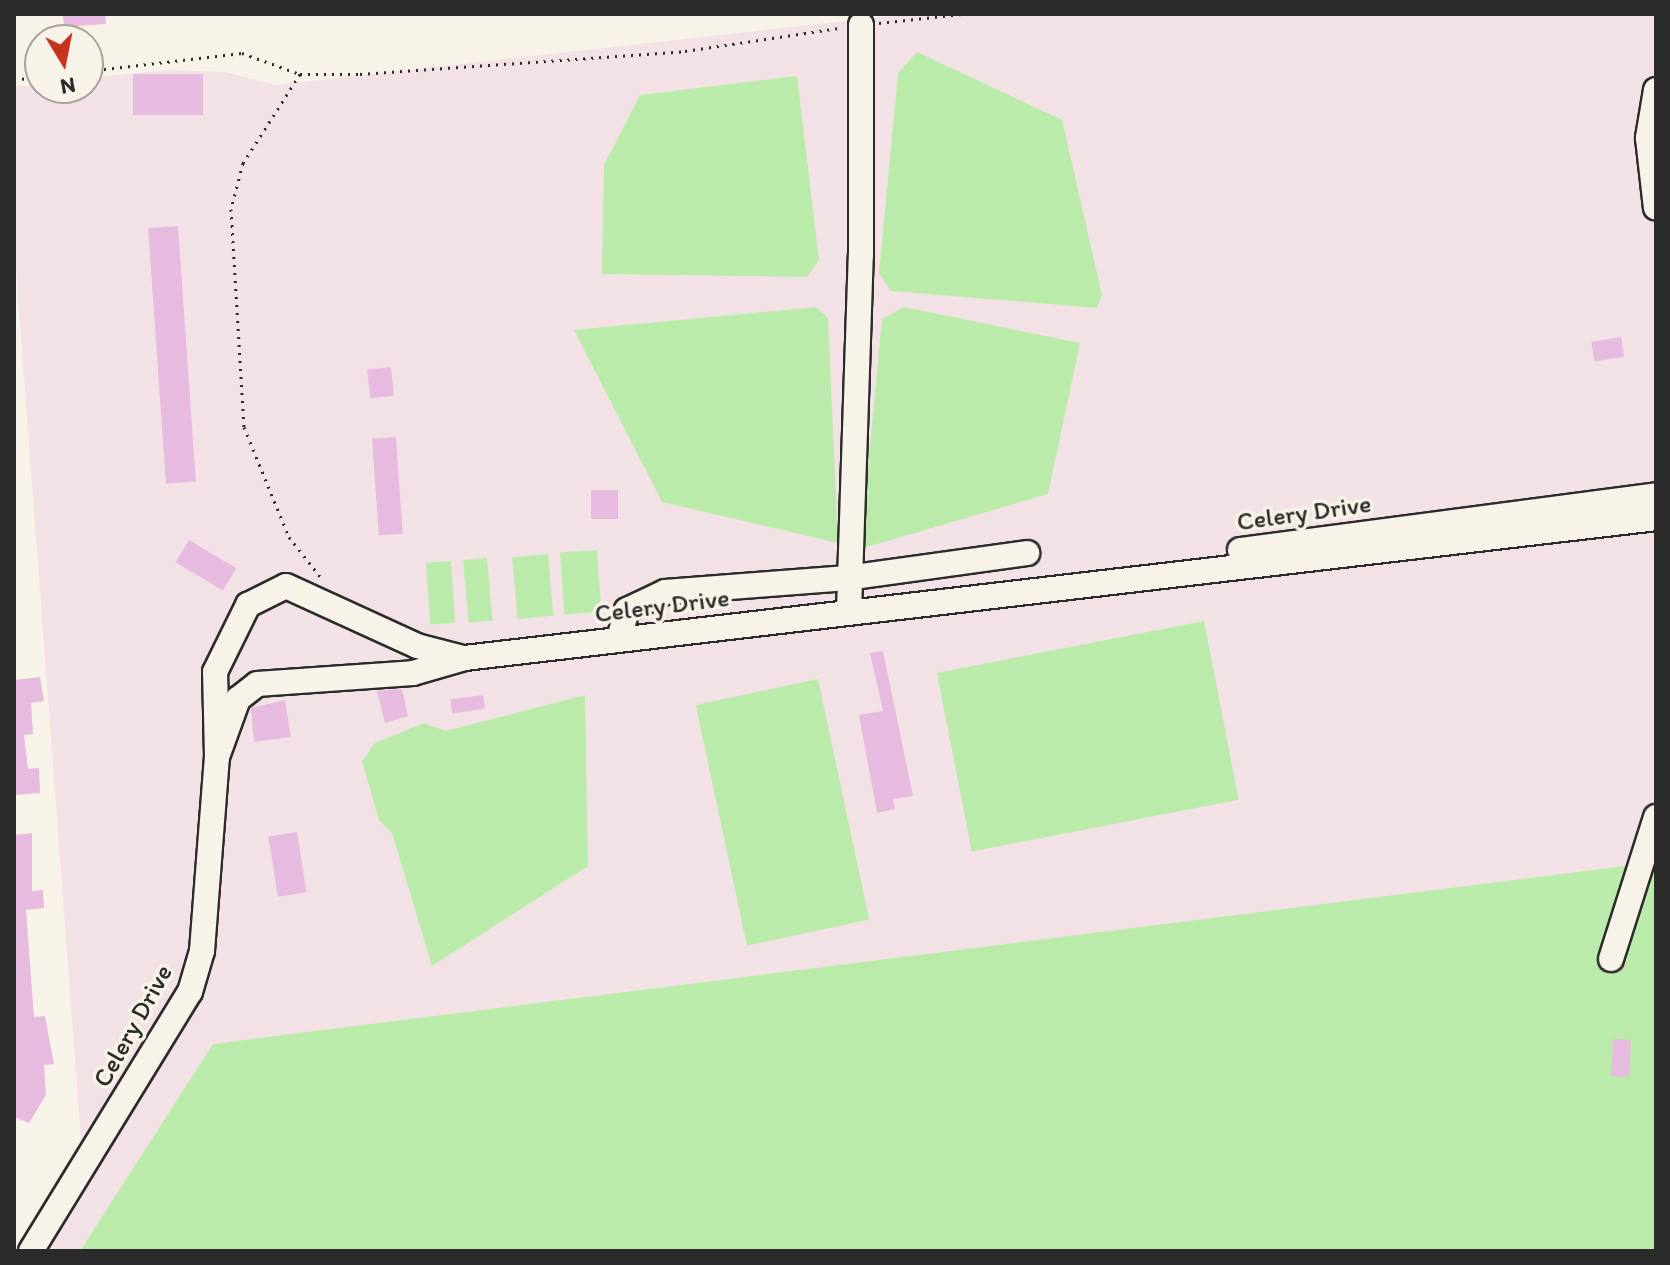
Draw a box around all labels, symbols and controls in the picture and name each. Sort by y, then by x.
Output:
north arrow [24,24,104,104]
text: N [58,72,78,101]
street label: Celery Drive [1235,488,1373,538]
street label: Celery Drive [593,582,731,630]
street label: Celery Drive [87,959,179,1093]

